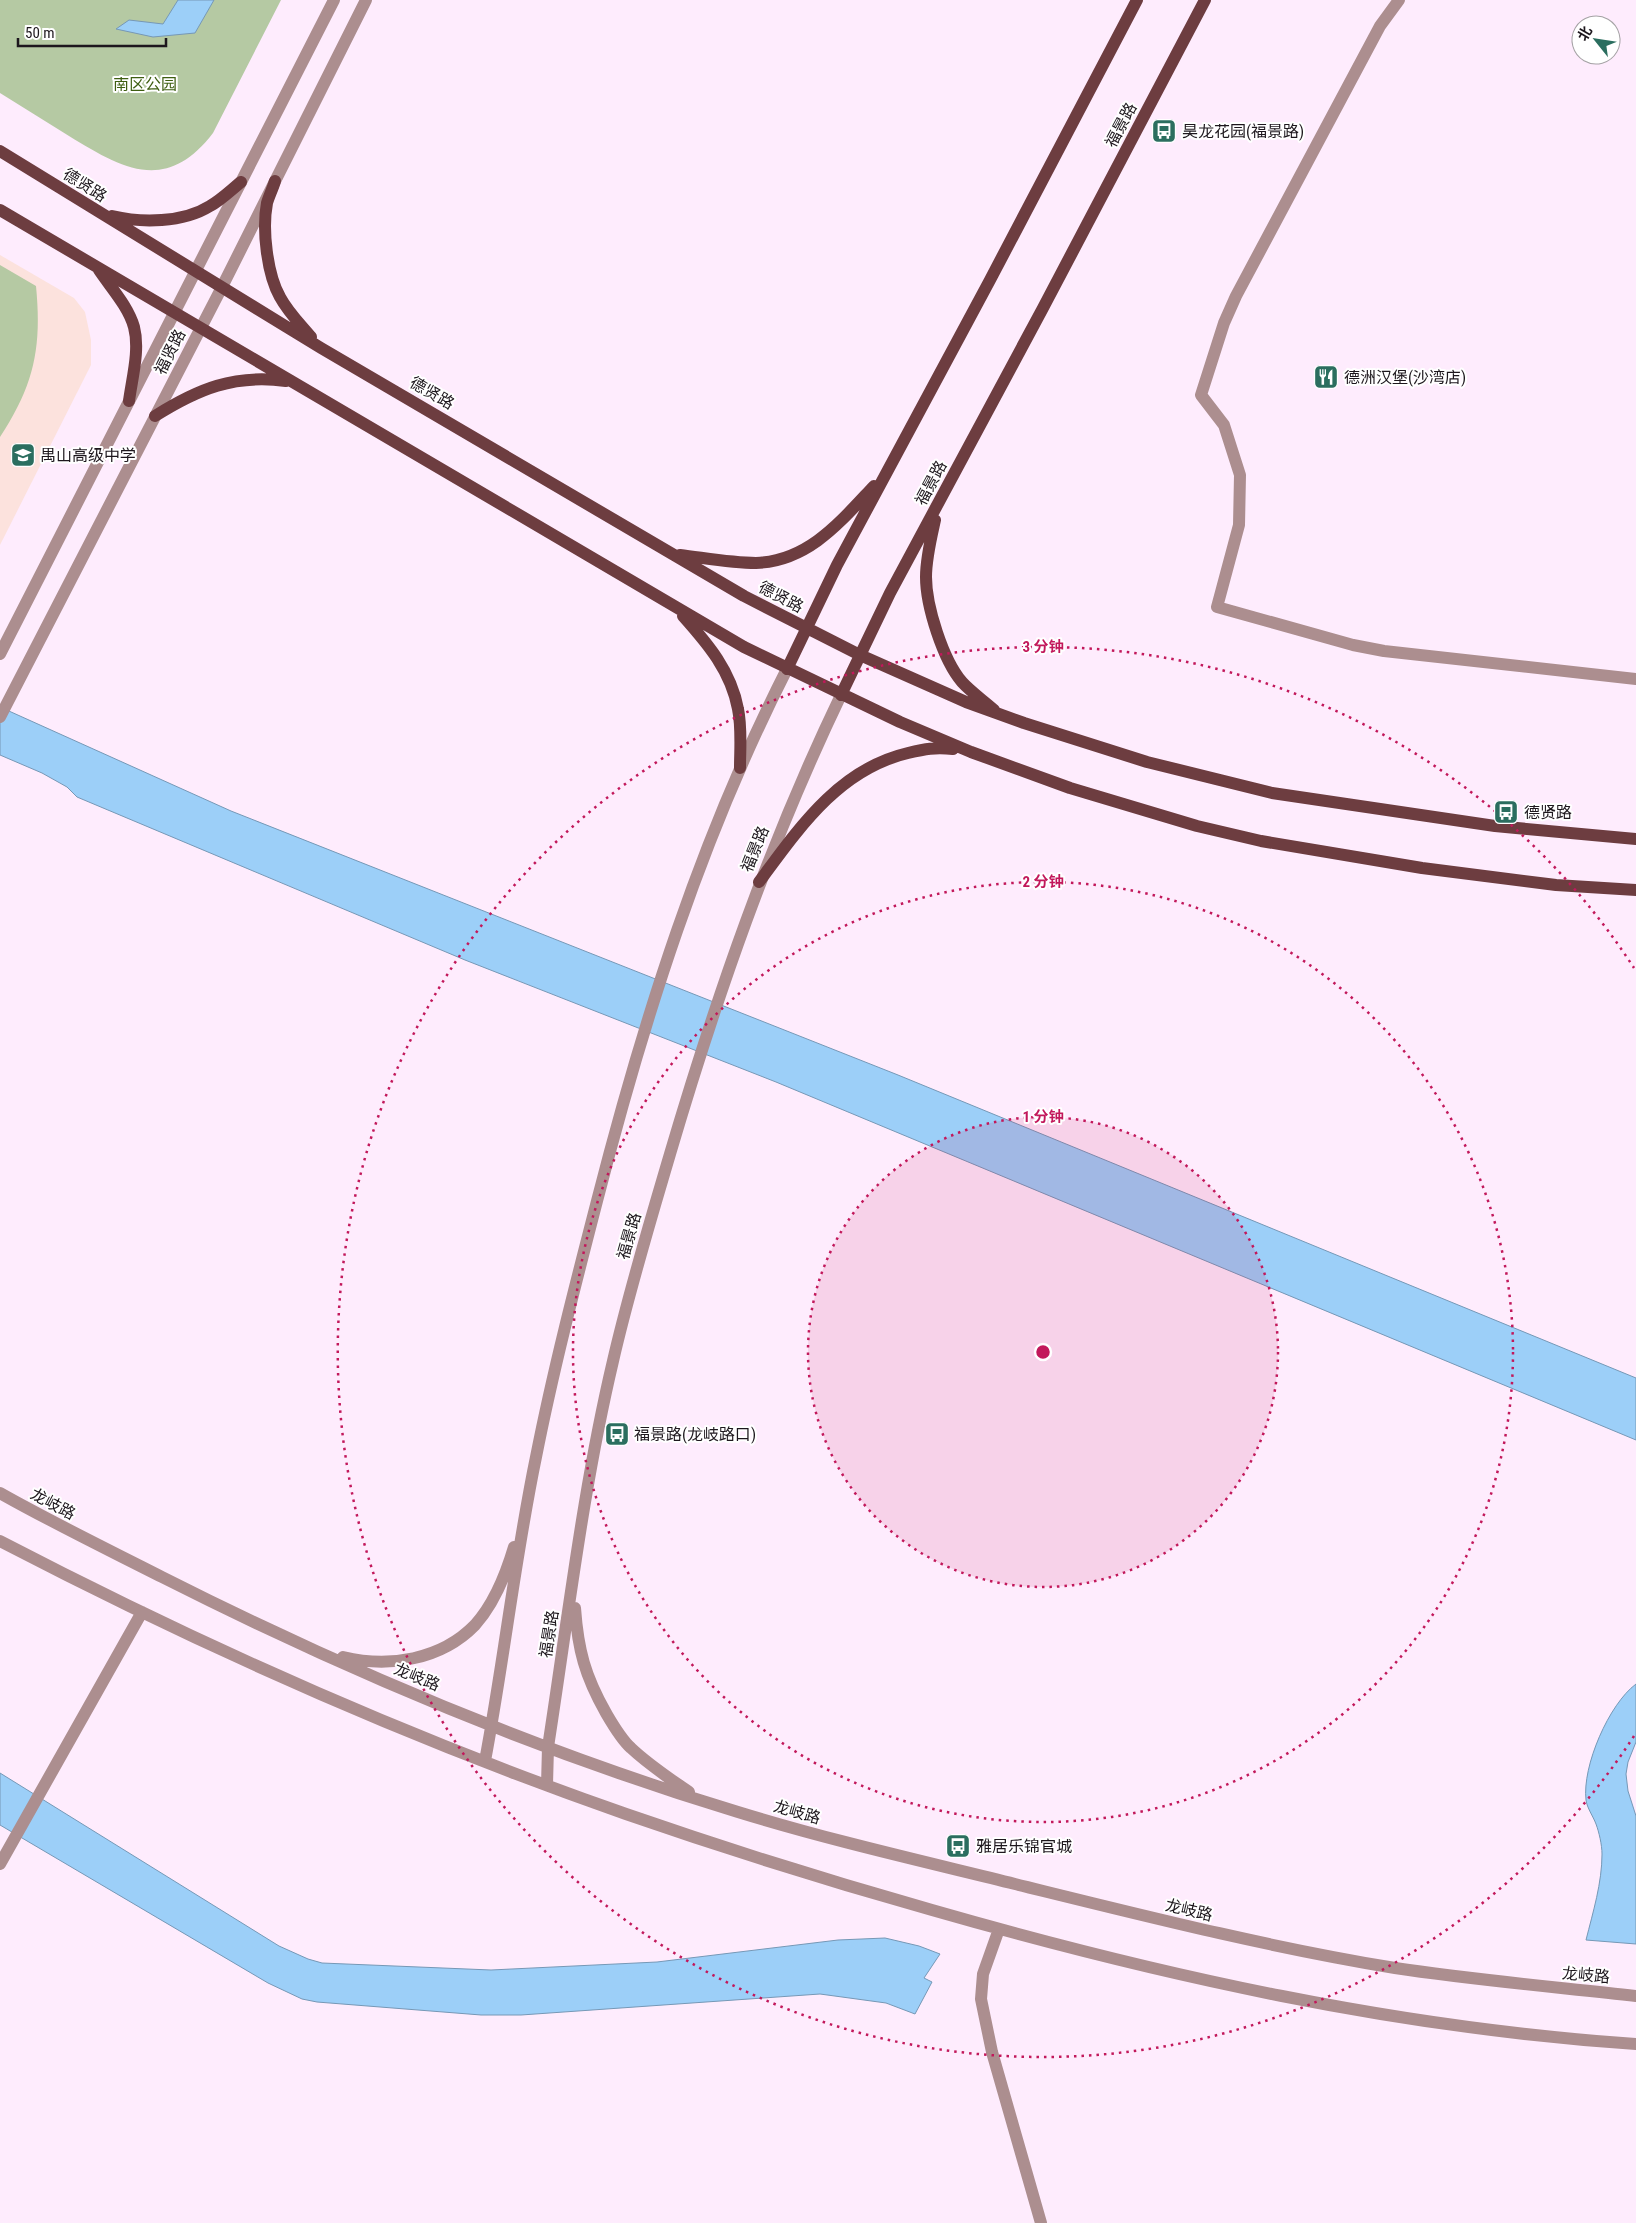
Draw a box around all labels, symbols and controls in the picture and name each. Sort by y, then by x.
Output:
scale bar [18,15,165,47]
north arrow [1571,15,1621,65]
text: 北 [1574,23,1595,44]
text: 50 m [25,24,55,42]
park label: 南区公园 [113,75,177,94]
street label: 福景路 [1101,99,1141,151]
bus stop icon: 昊龙花园(福景路) [1151,118,1177,144]
place label: 昊龙花园(福景路) [1182,122,1304,141]
street label: 德贤路 [60,164,110,206]
street label: 福贤路 [151,326,189,378]
restaurant icon: 德洲汉堡(沙湾店) [1313,364,1339,390]
place label: 德洲汉堡(沙湾店) [1344,368,1466,387]
street label: 德贤路 [406,373,458,413]
school or university icon: 禺山高级中学 [10,442,36,468]
place label: 禺山高级中学 [40,446,136,465]
street label: 福景路 [911,457,951,509]
street label: 德贤路 [755,577,807,617]
text: 3 分钟 [1022,638,1064,656]
bus stop icon: 德贤路 [1493,799,1519,825]
place label: 德贤路 [1524,803,1572,822]
street label: 福景路 [737,823,773,875]
text: 2 分钟 [1022,873,1064,891]
text: 1 分钟 [1022,1108,1064,1126]
street label: 福景路 [613,1210,645,1262]
centre of rings [1034,1343,1052,1361]
bus stop icon: 福景路(龙岐路口) [604,1421,630,1447]
place label: 福景路(龙岐路口) [634,1425,756,1444]
street label: 龙岐路 [27,1484,79,1524]
street label: 福景路 [536,1609,562,1659]
street label: 龙岐路 [391,1659,443,1695]
street label: 龙岐路 [771,1796,823,1828]
bus stop icon: 雅居乐锦官城 [945,1833,971,1859]
place label: 雅居乐锦官城 [976,1837,1072,1856]
street label: 龙岐路 [1163,1895,1215,1925]
street label: 龙岐路 [1561,1963,1611,1987]

